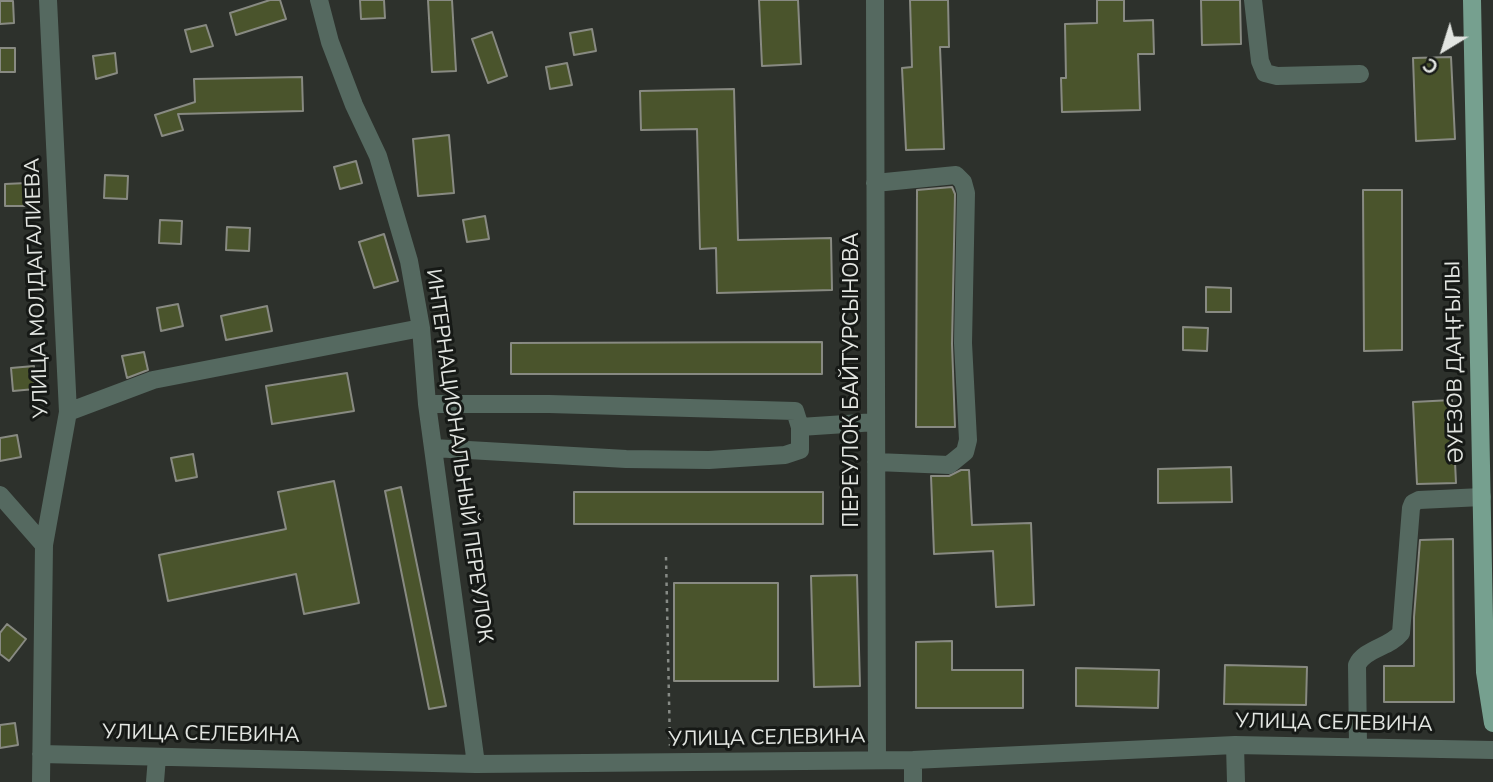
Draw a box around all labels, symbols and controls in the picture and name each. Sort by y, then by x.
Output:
north arrow [1409,14,1479,84]
text: С [1418,51,1444,80]
street label: УЛИЦА МОЛДАГАЛИЕВА [21,157,55,419]
street label: ПЕРЕУЛОК БАЙТУРСЫНОВА [840,232,866,528]
street label: ӘУЕЗОВ ДАҢҒЫЛЫ [1442,260,1470,464]
street label: ИНТЕРНАЦИОНАЛЬНЫЙ ПЕРЕУЛОК [419,268,497,644]
street label: УЛИЦА СЕЛЕВИНА [1235,710,1433,738]
street label: УЛИЦА СЕЛЕВИНА [102,721,300,749]
street label: УЛИЦА СЕЛЕВИНА [668,725,866,753]

